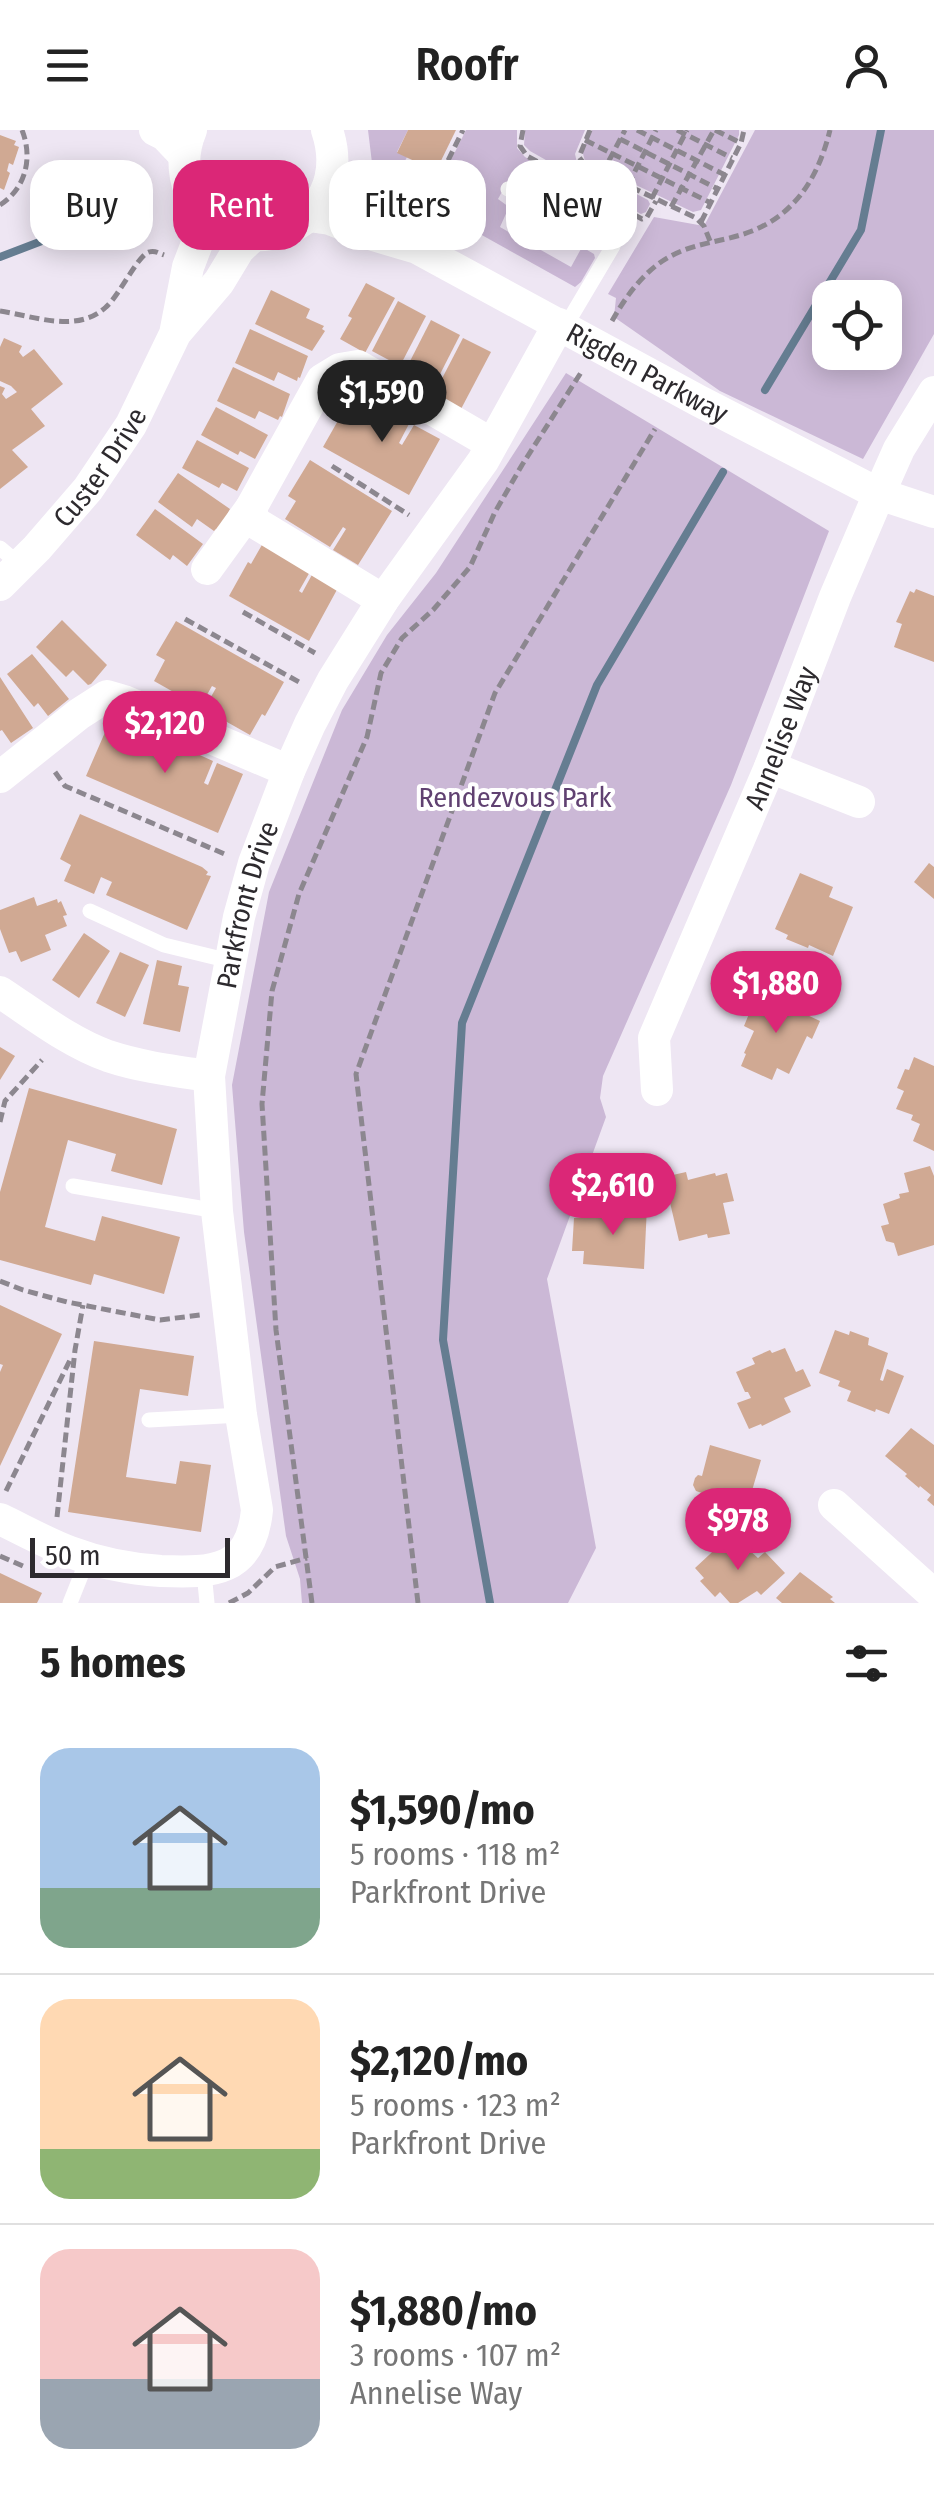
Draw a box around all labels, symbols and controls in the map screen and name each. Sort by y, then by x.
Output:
icon: menu [40,38,95,93]
text: Roofr [415,38,519,92]
icon: person [839,38,894,93]
chip: Buy [30,160,153,250]
chip: Rent [173,160,309,250]
chip: Filters [329,160,486,250]
chip: New [506,160,637,250]
map controls [812,280,902,370]
button: locate [812,280,902,370]
street label: Rigden Parkway [561,316,734,430]
pin: $1,590 [301,360,463,445]
text: $1,590 [339,373,425,411]
street label: Custer Drive [47,403,154,534]
street label: Annelise Way [738,661,824,814]
pin: $2,120 [84,691,246,776]
text: $2,120 [125,704,205,742]
park label: Rendezvous Park [418,781,613,814]
street label: Parkfront Drive [210,817,285,991]
pin: $1,880 [695,951,857,1036]
text: $1,880 [733,964,819,1002]
pin: $2,610 [532,1153,694,1238]
text: $2,610 [571,1166,655,1204]
pin: $978 [679,1488,797,1573]
text: $978 [707,1501,769,1539]
scale bar [30,1533,230,1578]
text: 50 m [45,1539,101,1572]
icon: filters [839,1636,894,1691]
text: 5 homes [40,1638,186,1688]
text: $1,590/mo [350,1785,535,1835]
icon: home [120,1788,240,1908]
text: 5 rooms · 118 m² [350,1835,560,1873]
text: Parkfront Drive [350,1873,546,1911]
text: $2,120/mo [350,2036,528,2086]
icon: home [120,2039,240,2159]
text: 5 rooms · 123 m² [350,2086,561,2124]
text: Parkfront Drive [350,2124,546,2162]
text: $1,880/mo [350,2286,537,2336]
icon: home [120,2289,240,2409]
text: 3 rooms · 107 m² [350,2336,561,2374]
text: Annelise Way [350,2374,522,2412]

